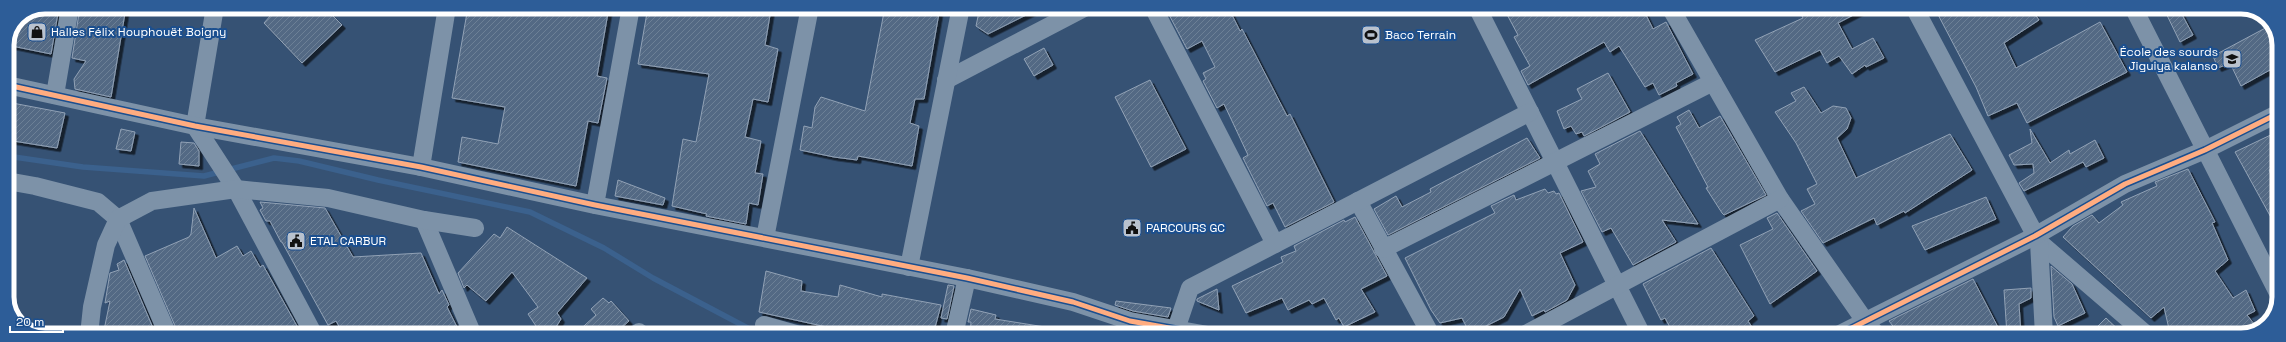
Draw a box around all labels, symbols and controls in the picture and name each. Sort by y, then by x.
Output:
shop icon: Halles Félix Houphouët Boigny [26,21,48,43]
place label: Halles Félix Houphouët Boigny [51,24,226,40]
sports icon: Baco Terrain [1360,24,1382,46]
place label: Baco Terrain [1385,27,1456,43]
place label: École des sourds Jiguiya kalanso [2120,44,2218,74]
school or university icon: École des sourds Jiguiya kalanso [2221,48,2243,70]
public building icon: PARCOURS GC [1121,217,1143,239]
place label: PARCOURS GC [1146,220,1225,236]
public building icon: ETAL CARBUR [285,230,307,252]
place label: ETAL CARBUR [310,233,386,249]
scale bar [10,308,63,334]
text: 20 m [16,314,44,330]

